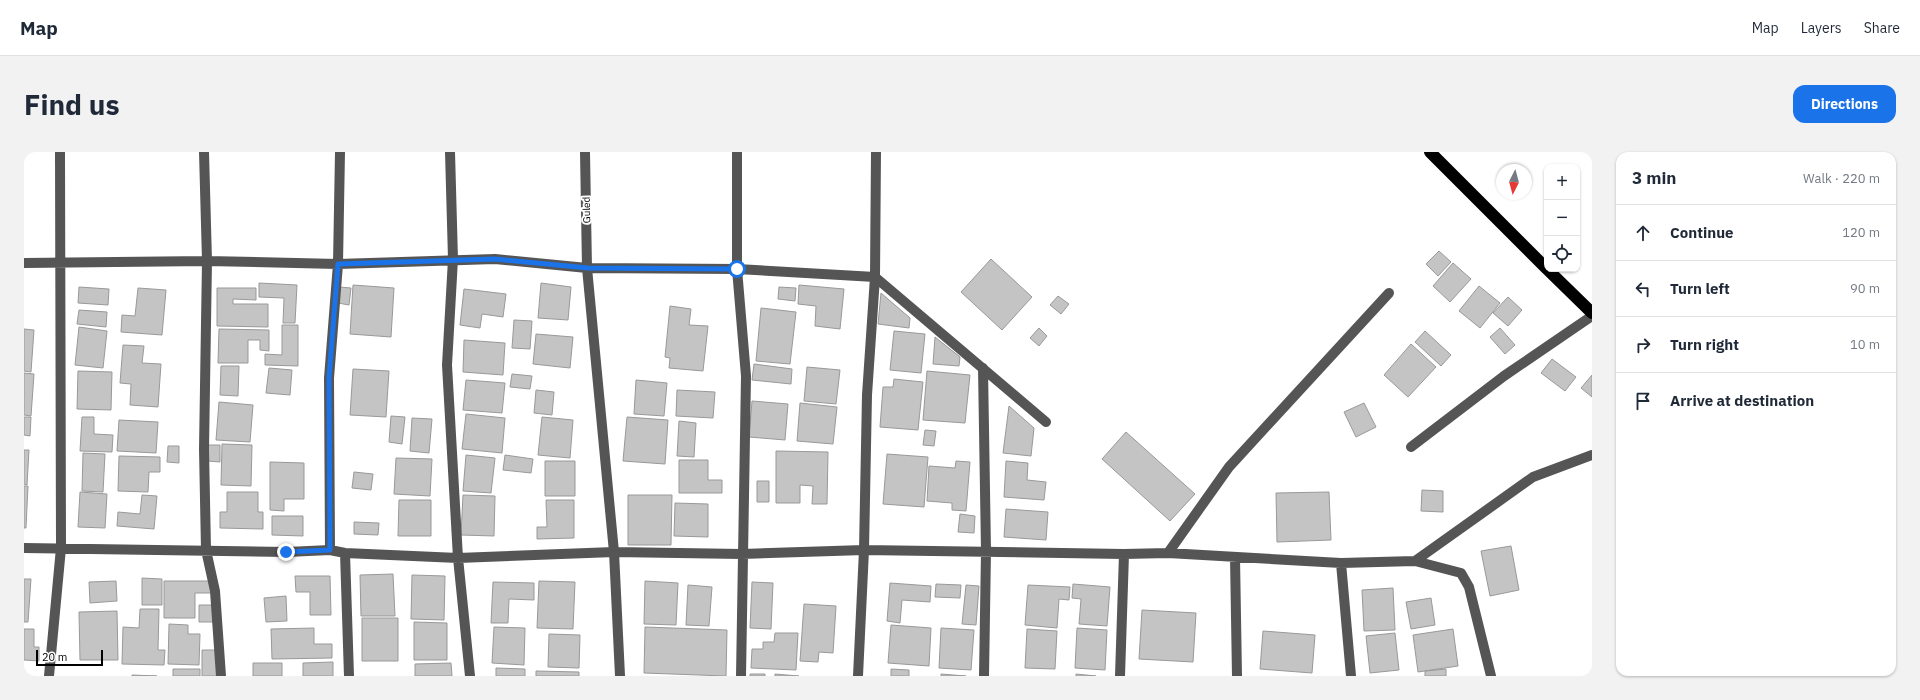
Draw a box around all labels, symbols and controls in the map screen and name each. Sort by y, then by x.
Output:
text: Map [20,16,58,40]
text: Map [1752,19,1779,37]
text: Layers [1801,19,1842,37]
text: Share [1864,19,1900,37]
button: Directions [1793,85,1896,123]
text: Find us [24,86,120,123]
north arrow [1496,164,1532,200]
map controls [1544,164,1580,272]
button: + [1544,164,1580,200]
text: 3 min [1632,167,1676,189]
text: Walk · 220 m [1803,170,1880,187]
street label: Guled [580,197,593,223]
button: − [1544,200,1580,236]
icon: ahead [1632,222,1654,244]
text: Continue [1670,223,1734,242]
text: 120 m [1842,224,1880,241]
button: locate [1544,236,1580,272]
route start [728,260,746,278]
icon: left [1632,278,1654,300]
text: Turn left [1670,279,1730,298]
text: 90 m [1850,280,1880,297]
icon: right [1632,334,1654,356]
text: Turn right [1670,335,1739,354]
text: 10 m [1850,336,1880,353]
icon: arrive [1632,390,1654,412]
text: Arrive at destination [1670,391,1814,410]
route end [277,543,295,561]
scale bar [36,648,103,667]
text: 20 m [42,650,67,664]

